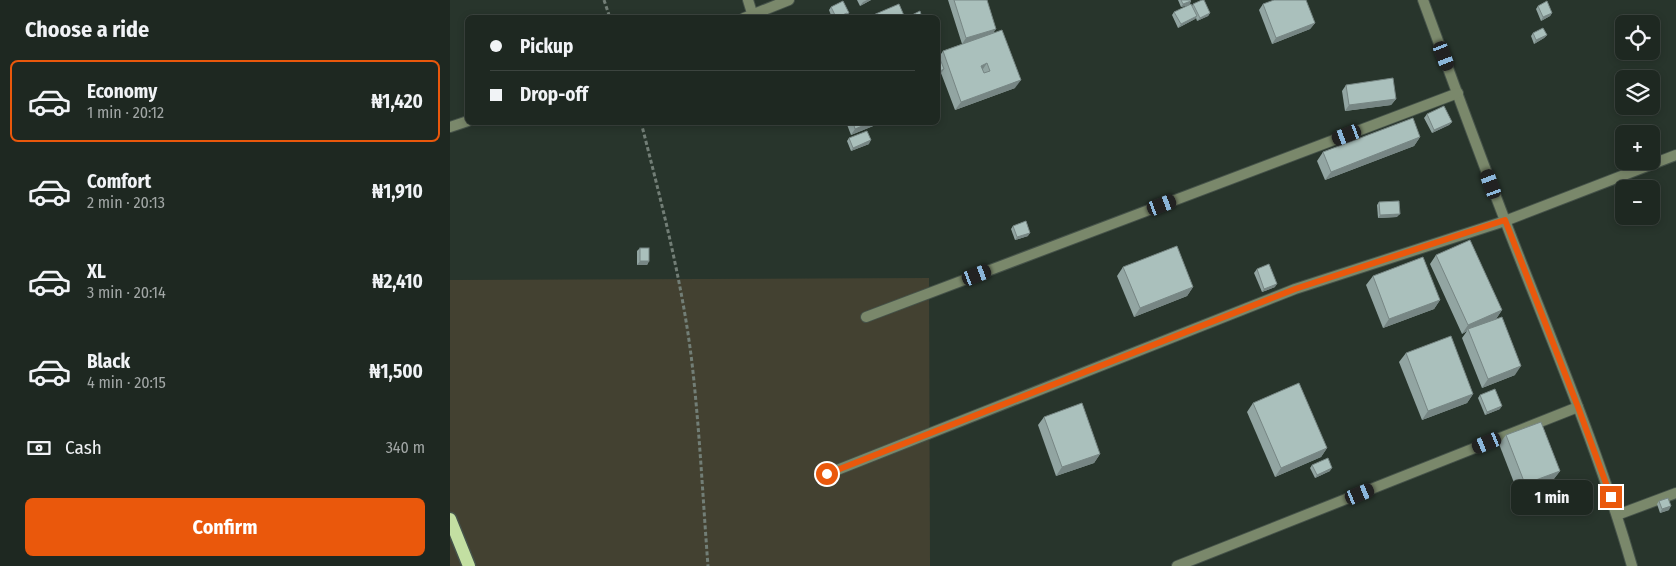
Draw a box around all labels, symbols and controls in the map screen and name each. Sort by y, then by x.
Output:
map controls [1615,15,1660,225]
button: locate [1615,15,1660,60]
text: Choose a ride [25,16,149,43]
text: Pickup [520,35,573,58]
car [1431,39,1456,73]
button: layers [1615,70,1660,115]
icon: car [27,79,72,124]
text: Economy [87,80,157,103]
text: Drop-off [520,83,588,106]
text: ₦1,420 [371,90,423,113]
text: 1 min · 20:12 [87,103,164,122]
car [1330,123,1363,147]
button: + [1615,125,1660,170]
car [1478,167,1503,201]
icon: car [27,169,72,214]
text: Comfort [87,170,151,193]
text: ₦1,910 [372,180,423,203]
button: − [1615,180,1660,225]
text: 2 min · 20:13 [87,193,165,212]
car [1145,193,1178,217]
icon: car [27,259,72,304]
text: XL [87,260,106,283]
car [960,263,993,287]
text: ₦2,410 [372,270,423,293]
text: 3 min · 20:14 [87,283,166,302]
icon: car [27,349,72,394]
text: Black [87,350,130,373]
text: ₦1,500 [369,360,423,383]
text: 4 min · 20:15 [87,373,166,392]
car [1470,430,1503,456]
icon: cash [25,434,53,462]
text: Cash [65,436,102,459]
text: 340 m [386,438,425,457]
route start [816,463,838,485]
callout: 1 min [1511,480,1594,514]
car [1343,481,1376,507]
route end [1600,486,1622,508]
text: 1 min [1535,488,1569,507]
button: Confirm [25,498,425,556]

